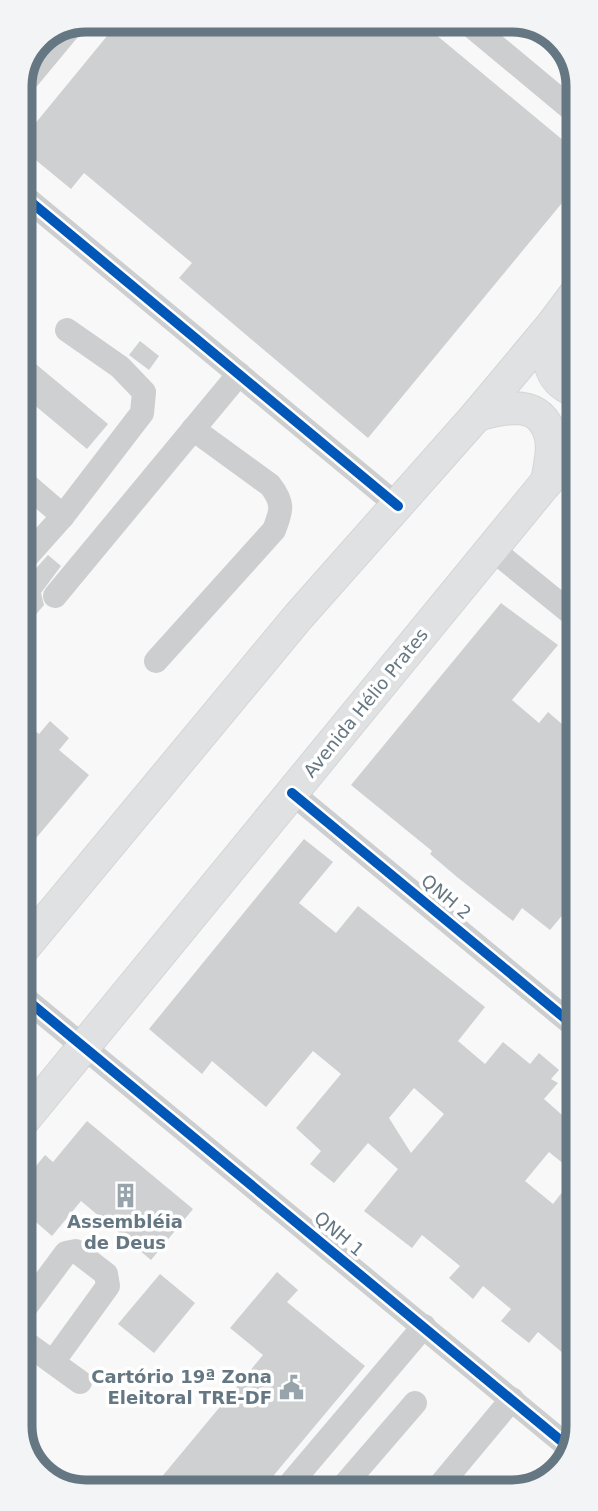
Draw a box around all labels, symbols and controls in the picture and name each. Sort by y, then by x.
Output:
street label: Avenida Hélio Prates [299,624,432,781]
street label: QNH 2 [417,870,475,923]
building icon: Assembléia de Deus [111,1181,139,1209]
street label: QNH 1 [310,1207,368,1260]
place label: Assembléia de Deus [67,1211,183,1253]
place label: Cartório 19ª Zona Eleitoral TRE-DF [91,1366,272,1408]
public building icon: Cartório 19ª Zona Eleitoral TRE-DF [278,1373,306,1401]

